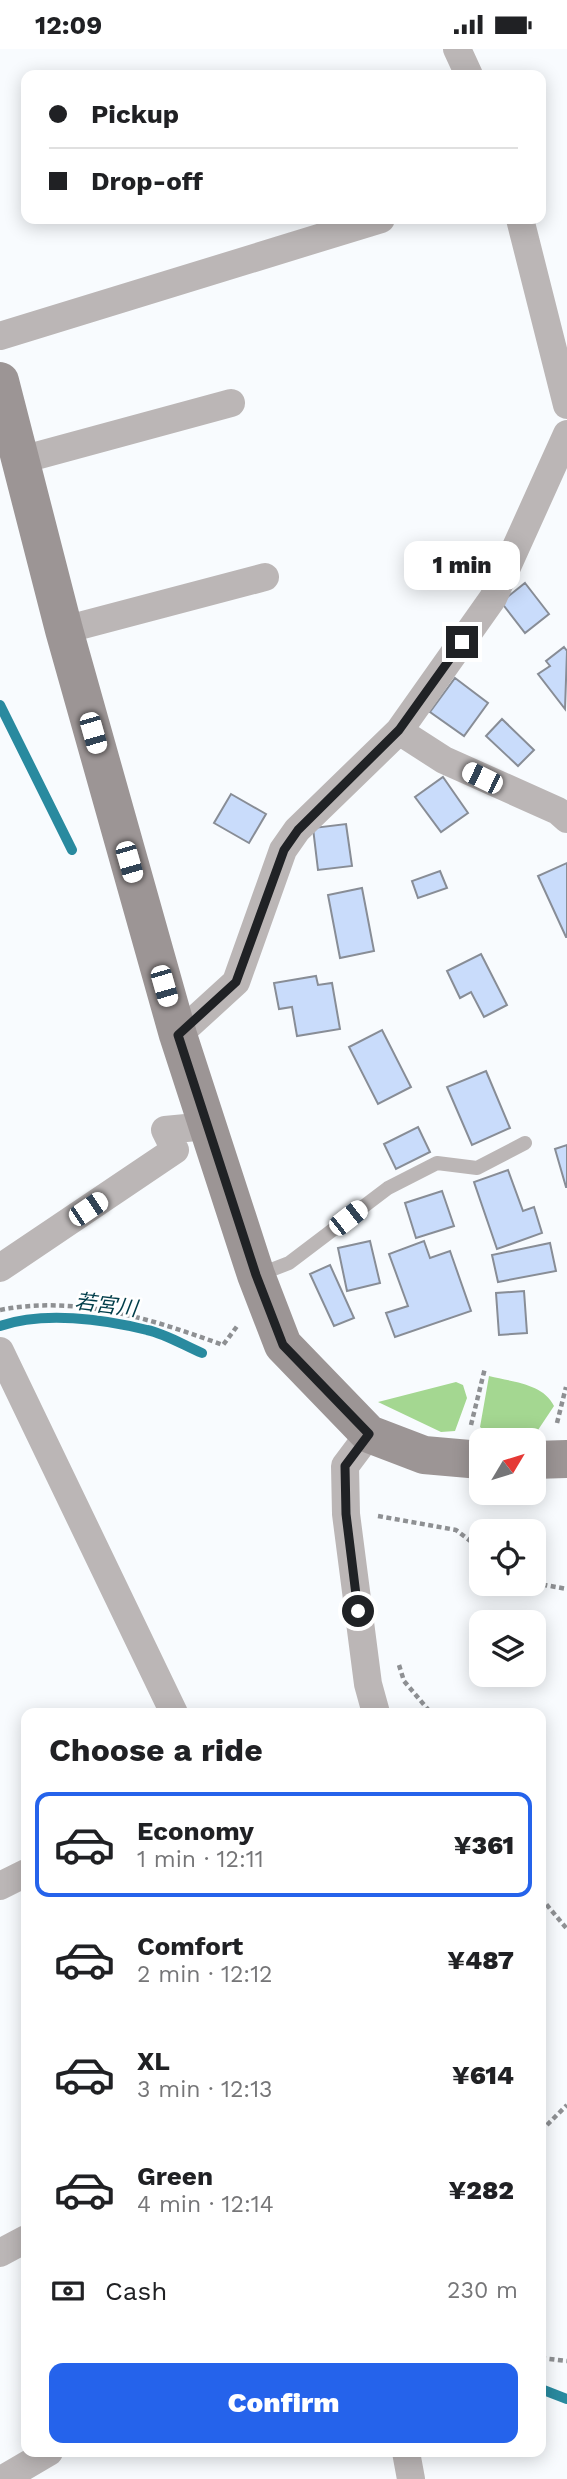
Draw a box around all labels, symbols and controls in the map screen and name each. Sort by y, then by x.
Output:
text: 12:09 [35,10,102,40]
text: Pickup [91,99,179,129]
text: Drop-off [91,166,203,196]
callout: 1 min [404,540,520,589]
text: 1 min [432,552,492,579]
route end [446,626,478,658]
car [78,710,109,756]
car [459,759,506,797]
car [114,839,145,885]
car [149,963,180,1009]
car [65,1189,112,1229]
car [325,1197,372,1239]
water label: 若宮川 [73,1288,141,1321]
north arrow [469,1428,546,1505]
map controls [469,1428,546,1687]
button: locate [469,1519,546,1596]
route start [342,1595,374,1627]
button: layers [469,1610,546,1687]
text: Choose a ride [49,1731,263,1769]
icon: car [53,1813,116,1876]
text: Economy [137,1816,254,1846]
text: ¥361 [454,1830,514,1860]
text: 1 min · 12:11 [137,1846,264,1873]
icon: car [53,1928,116,1991]
text: Comfort [137,1931,243,1961]
text: ¥487 [447,1945,514,1975]
text: 2 min · 12:12 [137,1961,273,1988]
icon: car [53,2043,116,2106]
text: XL [137,2046,170,2076]
text: ¥614 [452,2060,514,2090]
text: 3 min · 12:13 [137,2076,273,2103]
icon: car [53,2158,116,2221]
text: Green [137,2161,213,2191]
text: ¥282 [449,2175,514,2205]
text: 4 min · 12:14 [137,2191,274,2218]
icon: cash [49,2272,87,2310]
text: Cash [105,2276,167,2306]
text: 230 m [447,2277,518,2304]
button: Confirm [49,2363,518,2443]

